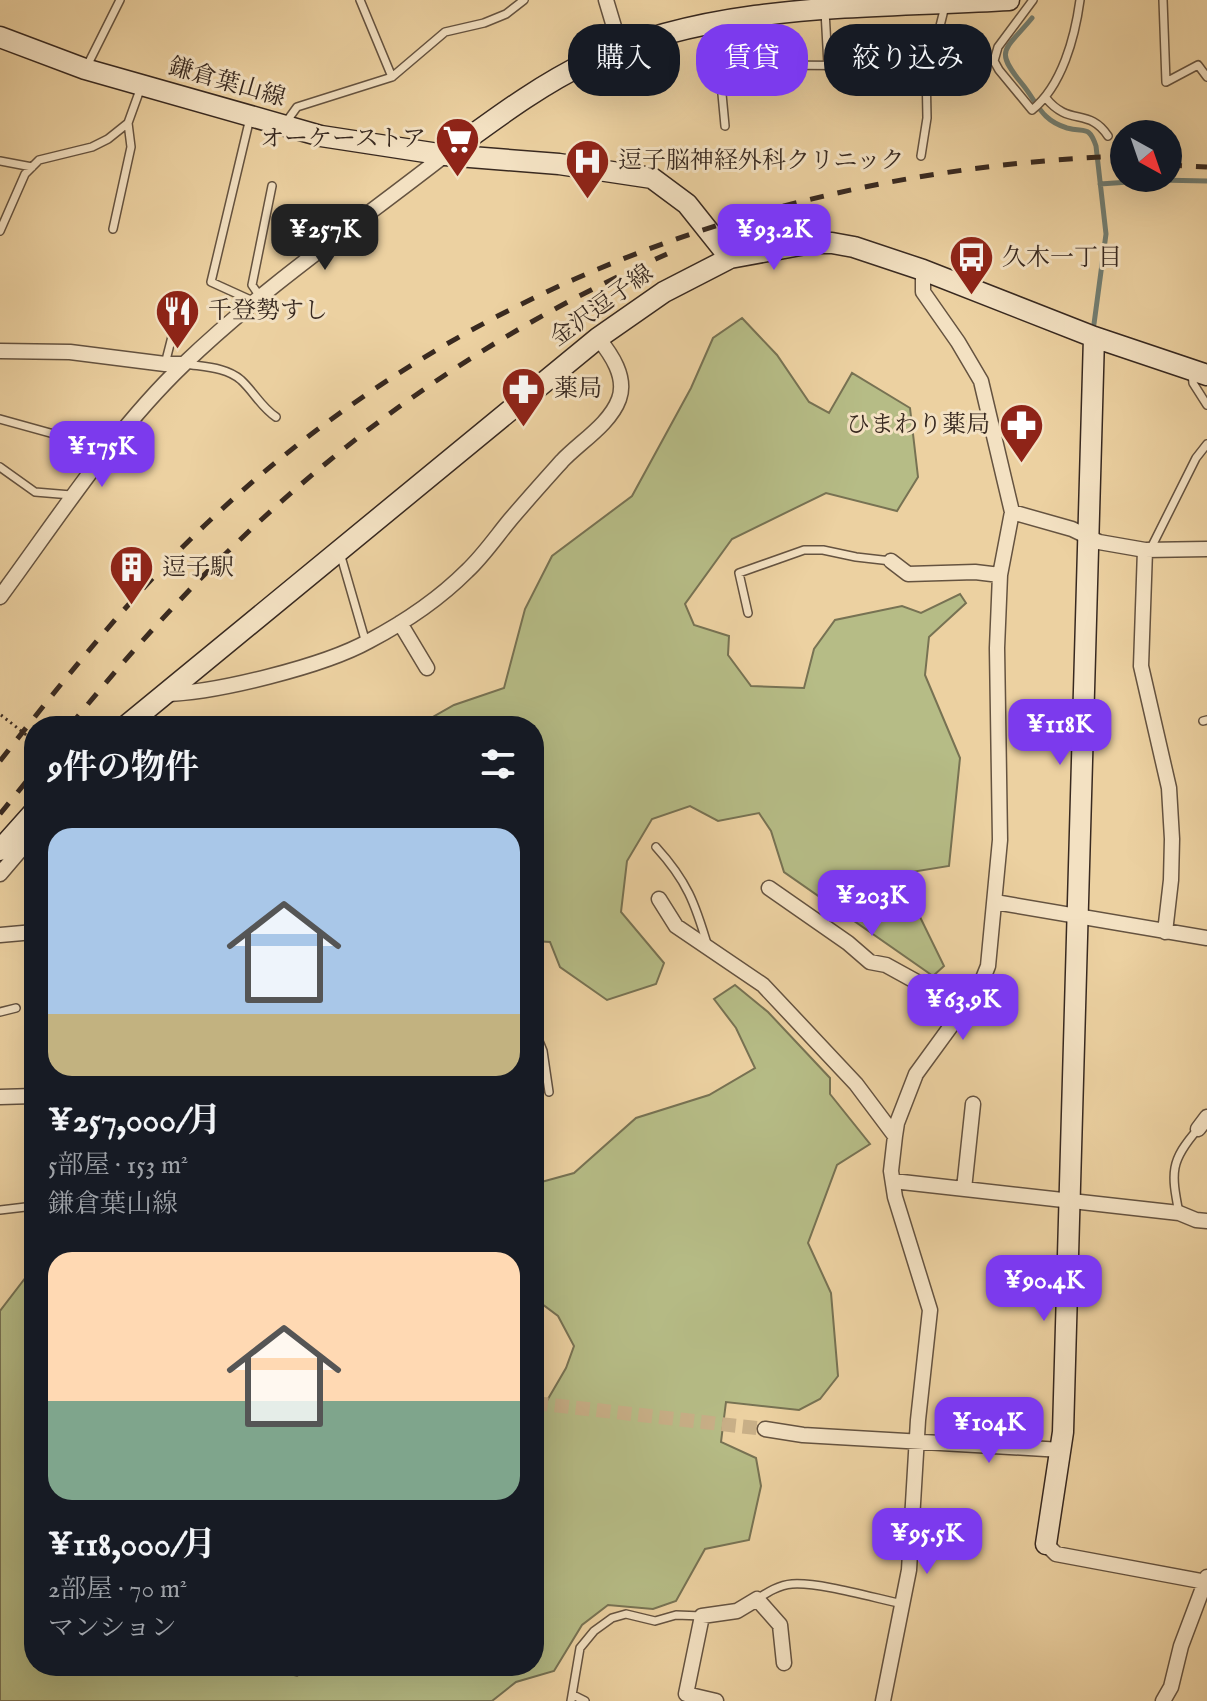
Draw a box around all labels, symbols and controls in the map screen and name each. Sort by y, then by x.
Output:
chip: 購入 [568,24,680,96]
chip: 賃貸 [696,24,808,96]
chip: 絞り込み [824,24,992,96]
street label: 鎌倉葉山線 [165,52,289,114]
supermarket icon: オーケーストア [433,115,481,178]
north arrow [1110,120,1182,192]
map controls [1110,120,1182,192]
place label: オーケーストア [260,124,426,155]
hospital icon: 逗子脳神経外科クリニック [563,137,611,200]
place label: 逗子脳神経外科クリニック [618,146,905,177]
pin: ¥257K [269,204,381,272]
pin: ¥93.2K [709,204,839,272]
text: ¥257K [289,213,361,246]
text: ¥93.2K [736,213,812,246]
bus stop icon: 久木一丁目 [947,234,995,297]
place label: 久木一丁目 [1002,243,1122,274]
street label: 金沢逗子線 [544,258,660,354]
restaurant icon: 千登勢すし [153,287,201,350]
place label: 千登勢すし [208,296,328,327]
pharmacy icon: 薬局 [499,365,547,428]
place label: 薬局 [554,374,602,405]
pharmacy icon: ひまわり薬局 [997,401,1045,464]
place label: ひまわり薬局 [846,410,990,441]
pin: ¥175K [46,421,158,489]
text: ¥175K [67,430,137,463]
building icon: 逗子駅 [107,544,155,607]
place label: 逗子駅 [162,553,234,584]
pin: ¥118K [1004,699,1116,767]
text: ¥118K [1026,708,1094,741]
icon: filters [476,742,520,786]
text: 9件の物件 [48,747,199,790]
pin: ¥203K [816,870,928,938]
text: ¥203K [836,879,908,912]
icon: home [212,880,356,1024]
pin: ¥63.9K [898,974,1028,1042]
text: ¥63.9K [925,983,1001,1016]
text: ¥257,000/月 [48,1100,222,1143]
text: 5部屋 · 153 m² [48,1149,188,1182]
text: 鎌倉葉山線 [48,1188,178,1221]
pin: ¥90.4K [979,1255,1109,1323]
text: ¥90.4K [1004,1264,1084,1297]
icon: home [212,1304,356,1448]
pin: ¥104K [933,1397,1045,1465]
text: ¥104K [953,1406,1025,1439]
pin: ¥95.5K [862,1508,992,1576]
text: ¥95.5K [890,1517,964,1550]
text: ¥118,000/月 [48,1524,216,1567]
text: 2部屋 · 70 m² [48,1573,187,1606]
text: マンション [48,1612,177,1645]

